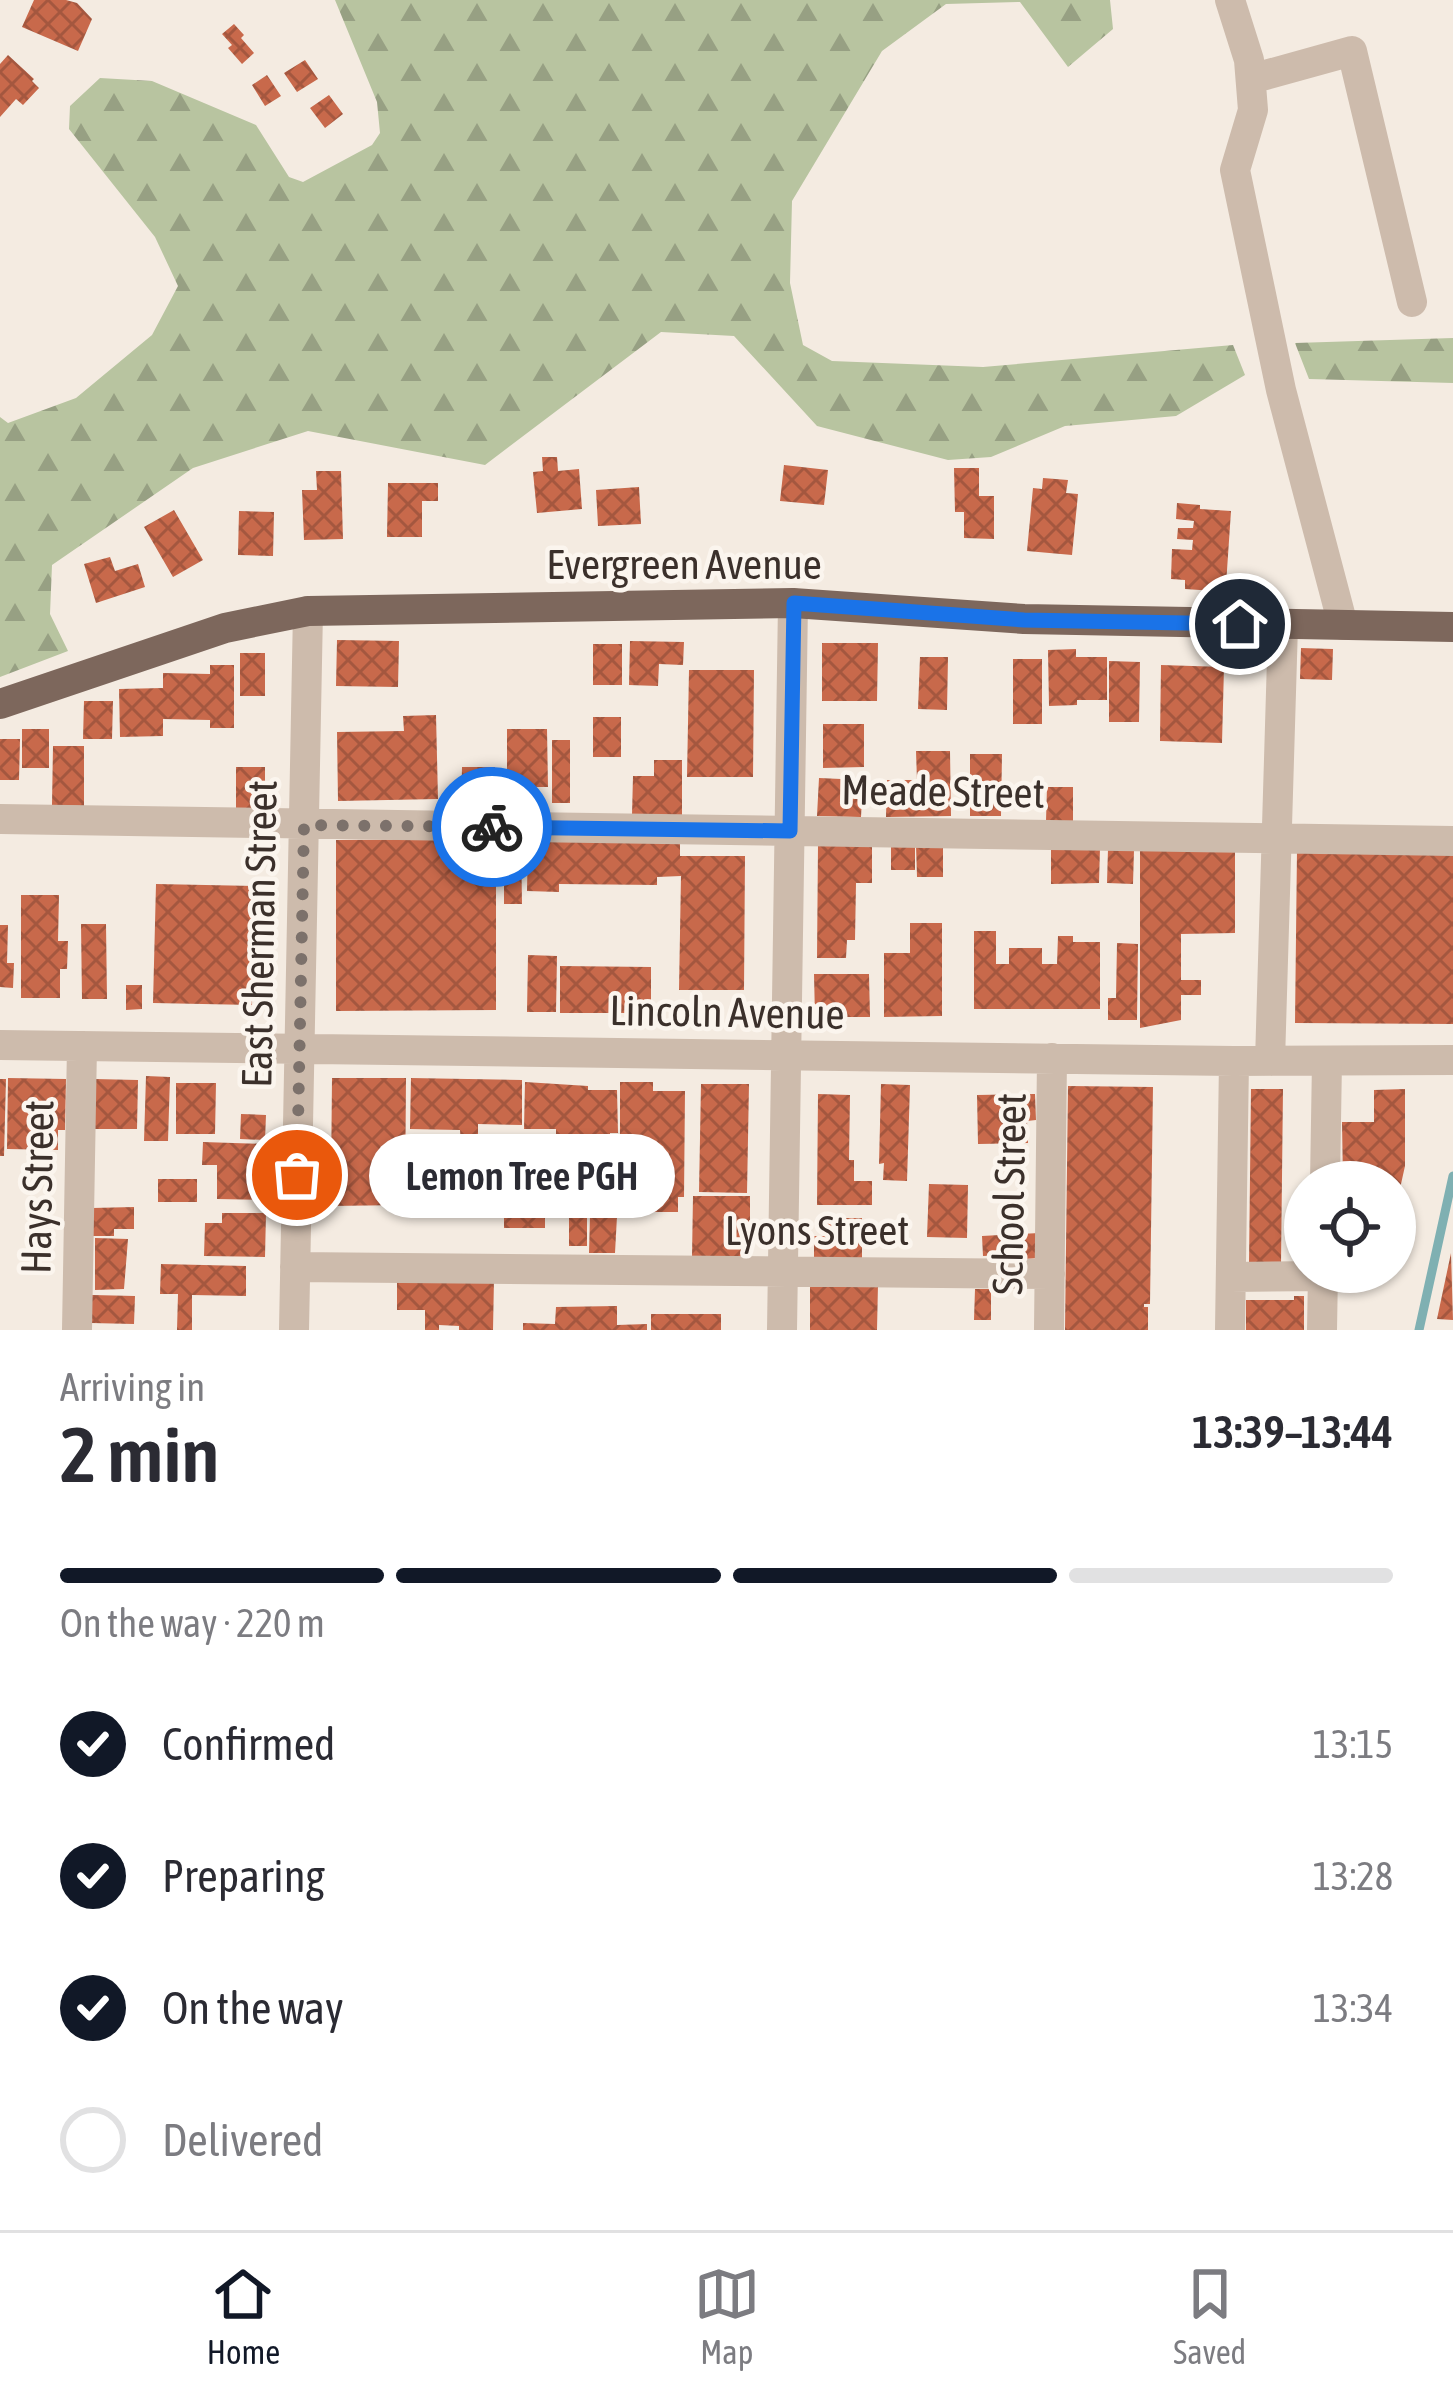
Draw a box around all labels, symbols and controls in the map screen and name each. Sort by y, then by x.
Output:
street label: Evergreen Avenue [546,540,822,588]
pin [1189,573,1291,675]
icon: home [1207,591,1273,657]
street label: Meade Street [841,765,1045,817]
courier [432,767,552,887]
street label: East Sherman Street [232,780,286,1088]
icon: bike [459,794,525,860]
street label: Lincoln Avenue [609,986,845,1038]
street label: School Street [983,1093,1035,1295]
street label: Hays Street [11,1100,63,1274]
pin [246,1124,348,1226]
callout: Lemon Tree PGH [369,1133,675,1217]
icon: bag [264,1142,330,1208]
text: Lemon Tree PGH [406,1154,638,1198]
map controls [1284,1161,1416,1293]
button: locate [1284,1161,1416,1293]
street label: Lyons Street [725,1206,909,1254]
text: Arriving in [60,1365,205,1409]
text: 13:39–13:44 [1192,1406,1393,1458]
text: 2 min [60,1409,219,1499]
text: On the way · 220 m [60,1601,325,1645]
icon: check [60,1711,126,1777]
text: Confirmed [162,1718,335,1770]
text: 13:15 [1313,1722,1393,1766]
icon: check [60,1843,126,1909]
text: Preparing [162,1850,325,1902]
text: 13:28 [1313,1854,1393,1898]
icon: check [60,1975,126,2041]
text: On the way [162,1982,344,2034]
text: 13:34 [1313,1986,1393,2030]
text: Delivered [162,2114,323,2166]
tab: Home [207,2261,280,2371]
tab: Map [694,2261,760,2371]
tab: Saved [1173,2261,1246,2371]

